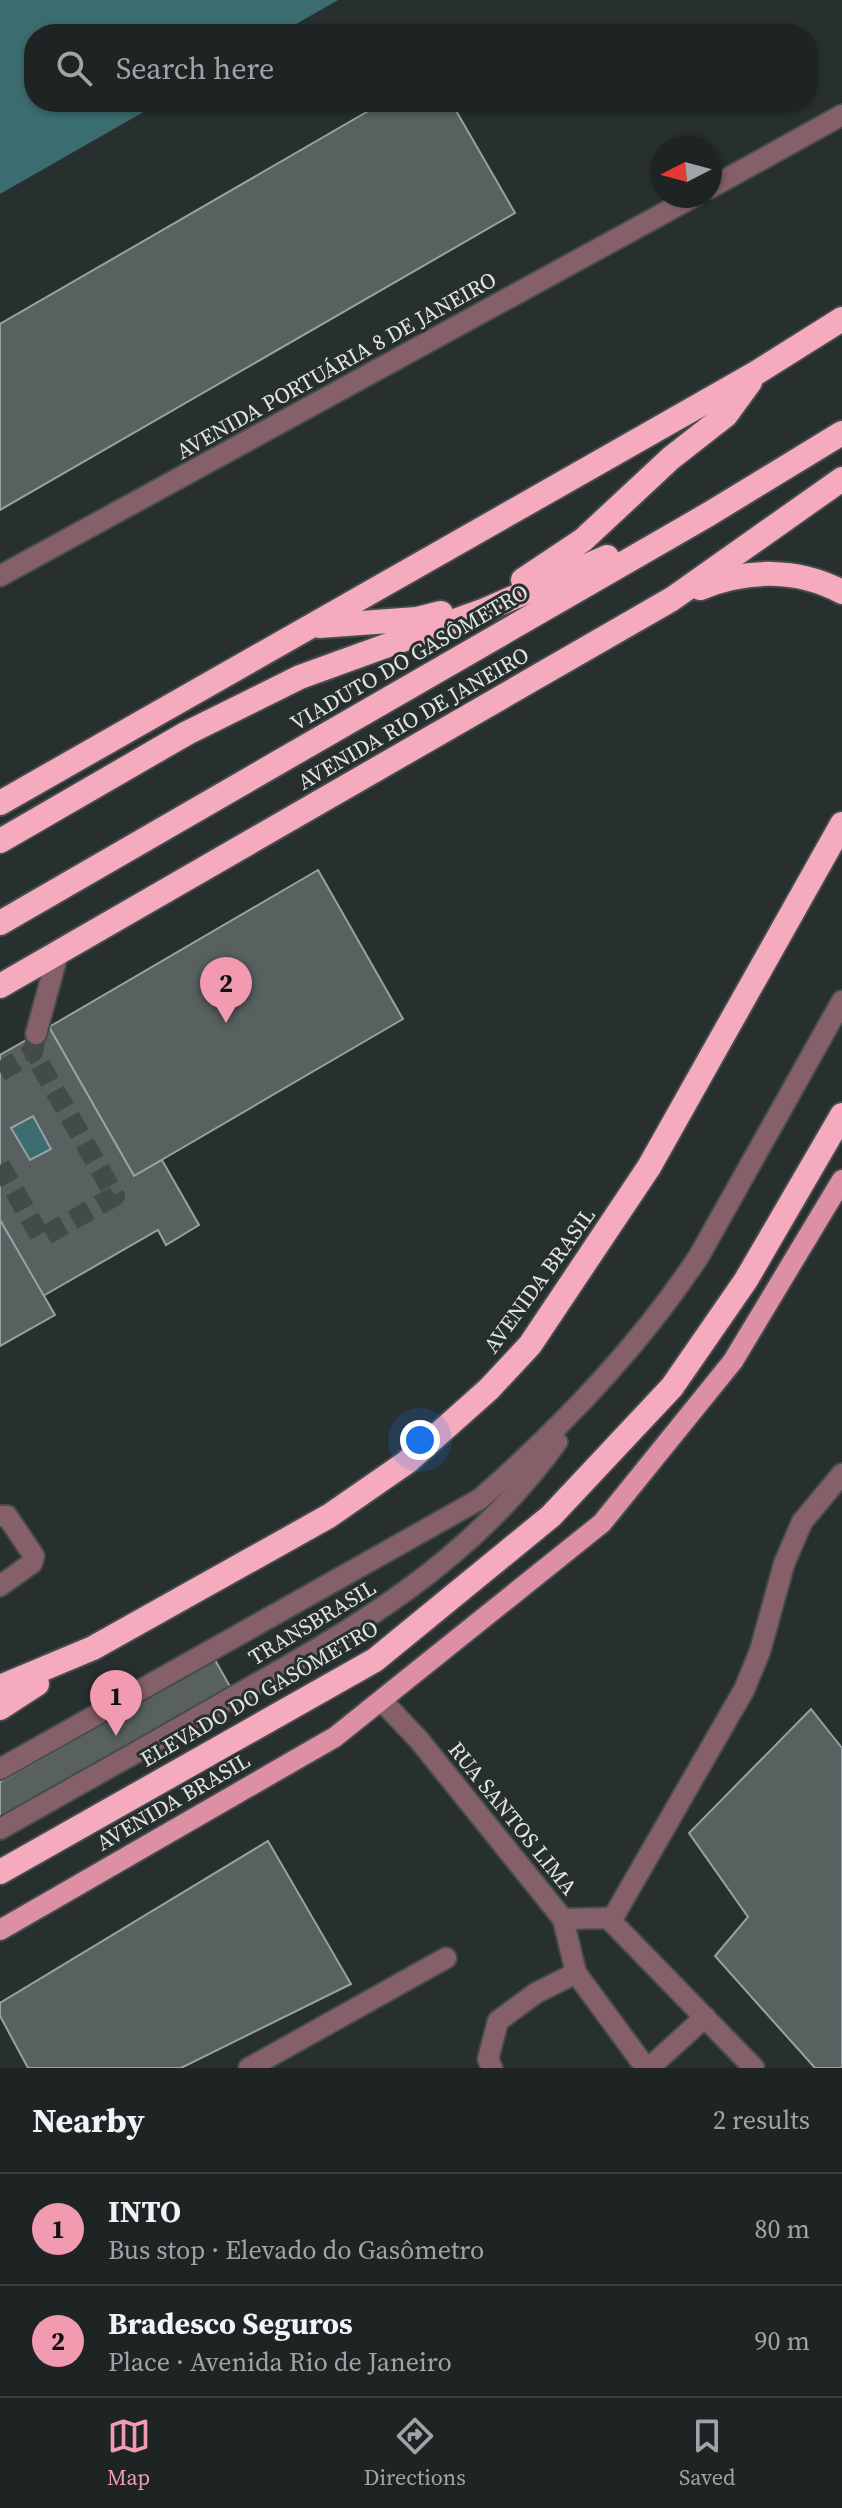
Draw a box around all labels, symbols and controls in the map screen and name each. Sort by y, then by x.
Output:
search box [24,24,818,112]
icon: search [52,46,96,90]
text: Search here [116,48,274,89]
north arrow [650,136,722,208]
street label: AVENIDA PORTUÁRIA 8 DE JANEIRO [171,264,501,466]
street label: VIADUTO DO GASÔMETRO [285,576,533,738]
street label: AVENIDA RIO DE JANEIRO [292,639,534,797]
pin: 2 [200,957,252,1023]
street label: AVENIDA BRASIL [476,1201,602,1359]
your location [400,1420,440,1460]
street label: TRANSBRASIL [243,1572,381,1672]
street label: ELEVADO DO GASÔMETRO [135,1612,383,1774]
pin: 1 [90,1670,142,1736]
street label: RUA SANTOS LIMA [442,1735,584,1901]
street label: AVENIDA BRASIL [91,1745,255,1857]
text: Nearby [32,2097,145,2143]
text: 2 results [713,2102,810,2138]
text: INTO [108,2191,181,2232]
text: 1 [51,2211,65,2247]
text: 80 m [755,2211,810,2247]
text: Bus stop · Elevado do Gasômetro [108,2232,484,2268]
text: Bradesco Seguros [108,2303,353,2344]
text: 2 [51,2323,65,2359]
text: 90 m [755,2323,810,2359]
text: Place · Avenida Rio de Janeiro [108,2344,452,2380]
tab: Map [107,2414,151,2492]
tab: Directions [364,2414,466,2492]
tab: Saved [679,2414,735,2492]

